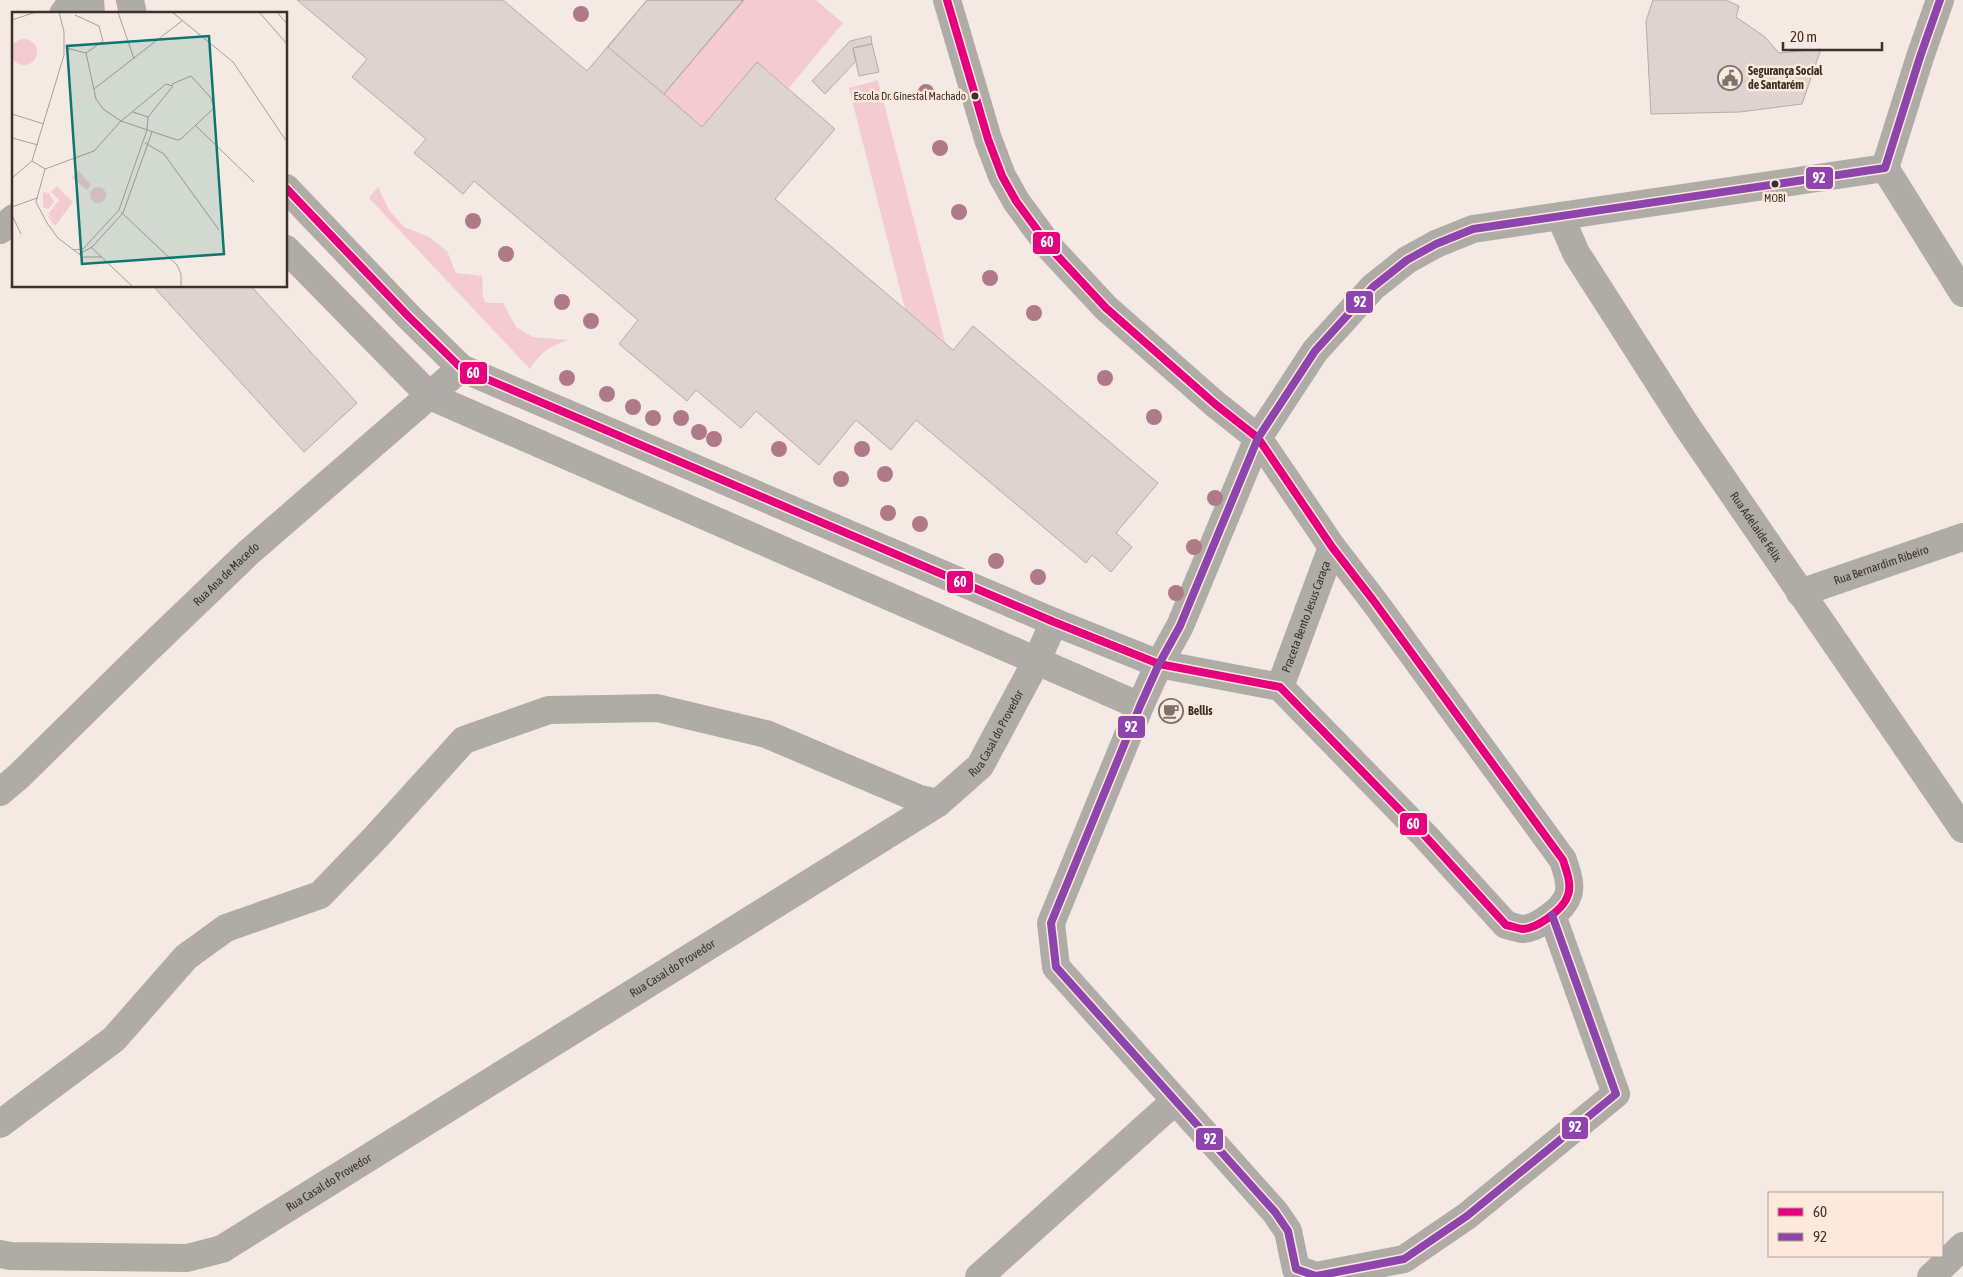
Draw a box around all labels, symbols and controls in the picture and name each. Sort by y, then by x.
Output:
inset map [12,12,288,288]
scale bar [1783,20,1882,52]
text: 20 m [1790,28,1817,45]
place label: Segurança Social de Santarém [1748,64,1823,92]
public building icon: Segurança Social de Santarém [1717,65,1743,91]
place label: Escola Dr. Ginestal Machado [854,90,966,102]
marker: Escola Dr. Ginestal Machado [970,91,980,101]
line badge: 92 [1805,166,1834,190]
text: 92 [1812,170,1826,186]
marker: MOBI [1770,179,1780,189]
place label: MOBI [1764,192,1786,204]
line badge: 60 [1032,231,1061,255]
text: 60 [1040,234,1054,250]
line badge: 92 [1345,290,1374,314]
text: 92 [1353,294,1367,310]
line badge: 60 [459,361,488,385]
text: 60 [466,365,480,381]
street label: Rua Adelaide Félix [1727,489,1785,564]
street label: Rua Ana de Macedo [190,539,262,609]
street label: Rua Bernardim Ribeiro [1832,542,1931,588]
street label: Praceta Bento Jesus Caraça [1279,559,1333,675]
line badge: 60 [946,570,974,594]
text: 60 [953,574,967,590]
street label: Rua Casal do Provedor [966,687,1027,780]
cafe icon: Bellis [1158,698,1184,724]
place label: Bellis [1188,704,1213,718]
line badge: 92 [1117,715,1146,739]
text: 92 [1124,719,1138,735]
line badge: 60 [1399,812,1428,836]
text: 60 [1406,816,1420,832]
street label: Rua Casal do Provedor [627,936,718,1000]
line badge: 92 [1561,1116,1589,1140]
text: 92 [1568,1119,1582,1135]
line badge: 92 [1195,1127,1224,1151]
text: 92 [1203,1131,1217,1147]
street label: Rua Casal do Provedor [283,1151,374,1214]
legend [1768,1192,1943,1257]
text: 60 [1813,1203,1827,1220]
text: 92 [1813,1228,1827,1245]

